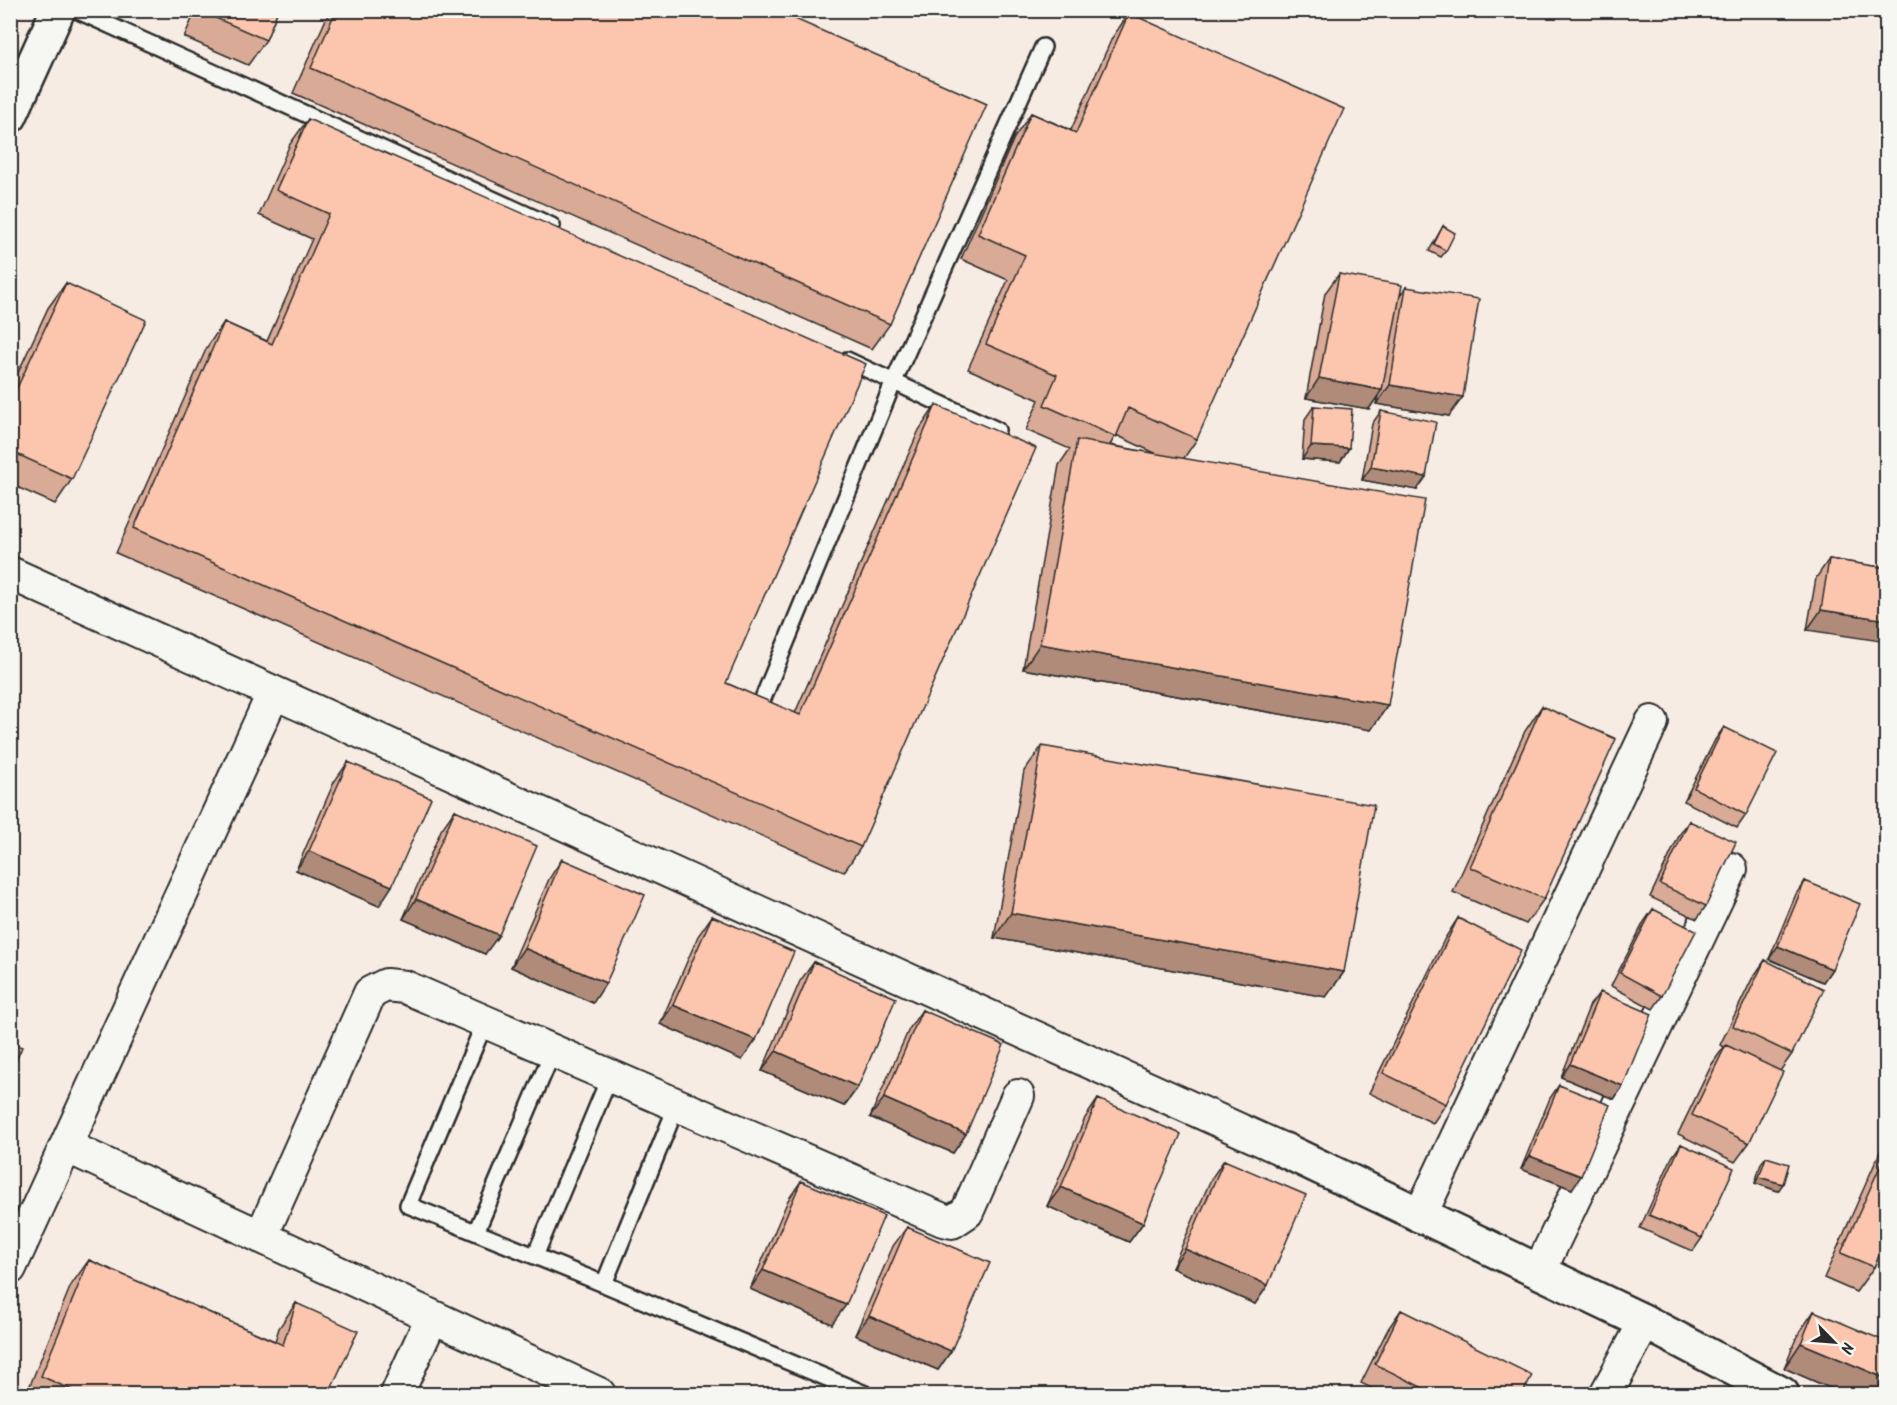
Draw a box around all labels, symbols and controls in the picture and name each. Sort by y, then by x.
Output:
north arrow [1804,1312,1864,1372]
text: N [1833,1338,1860,1358]

